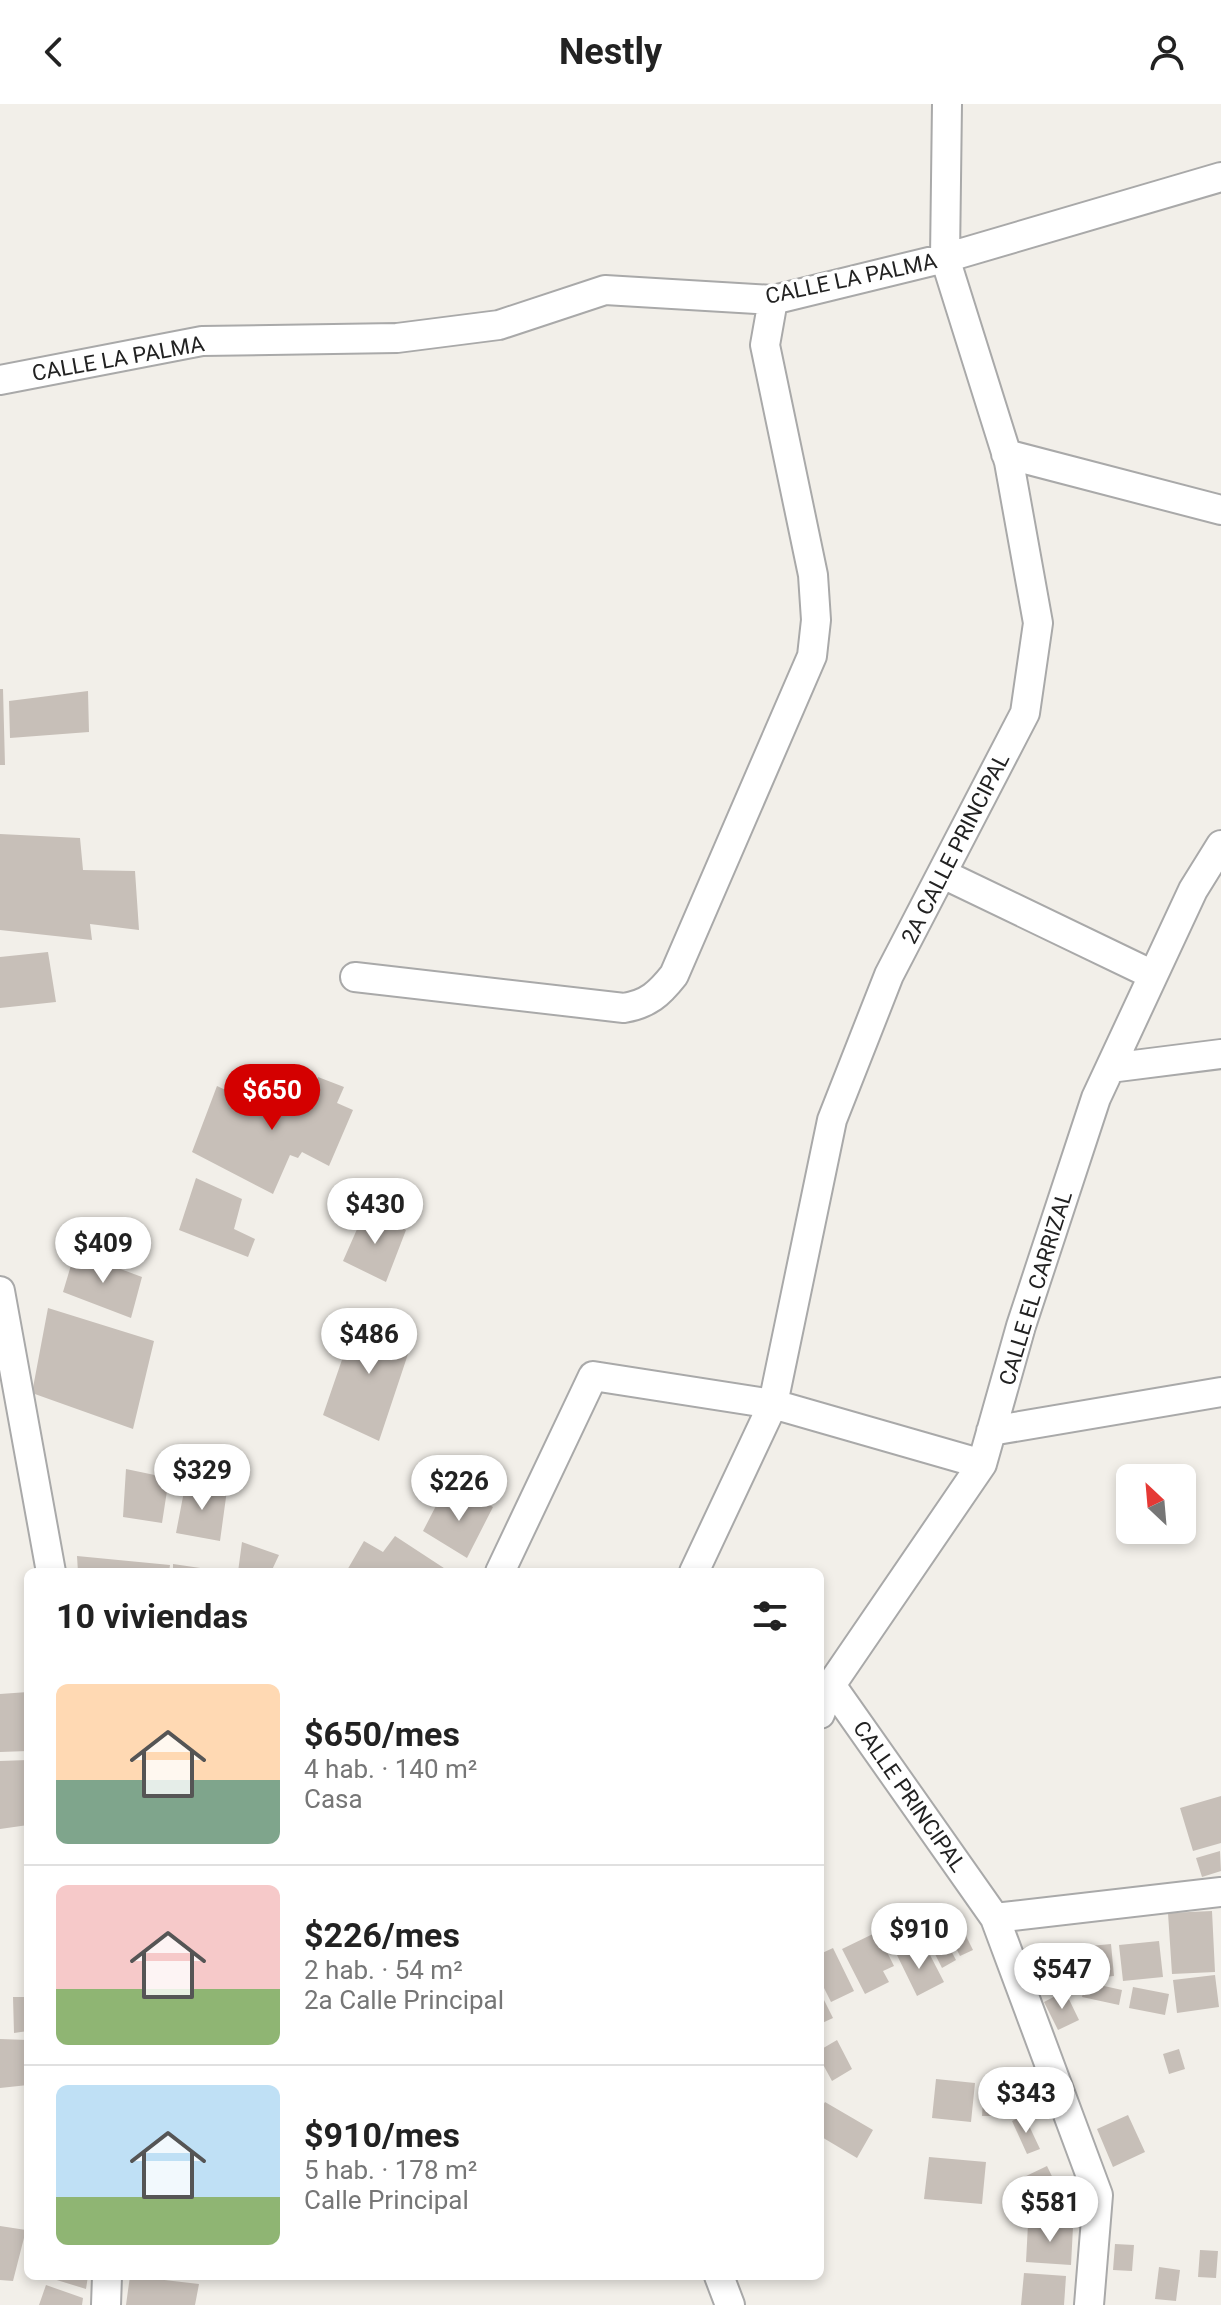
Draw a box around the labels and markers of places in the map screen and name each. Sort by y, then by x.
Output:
pin: $650 [225,1064,319,1132]
pin: $430 [328,1178,422,1246]
pin: $409 [56,1217,150,1285]
pin: $486 [322,1308,416,1376]
pin: $329 [155,1444,249,1512]
pin: $226 [412,1455,506,1523]
pin: $910 [872,1903,966,1971]
pin: $547 [1015,1943,1109,2011]
pin: $343 [979,2067,1073,2135]
pin: $581 [1003,2176,1097,2244]

